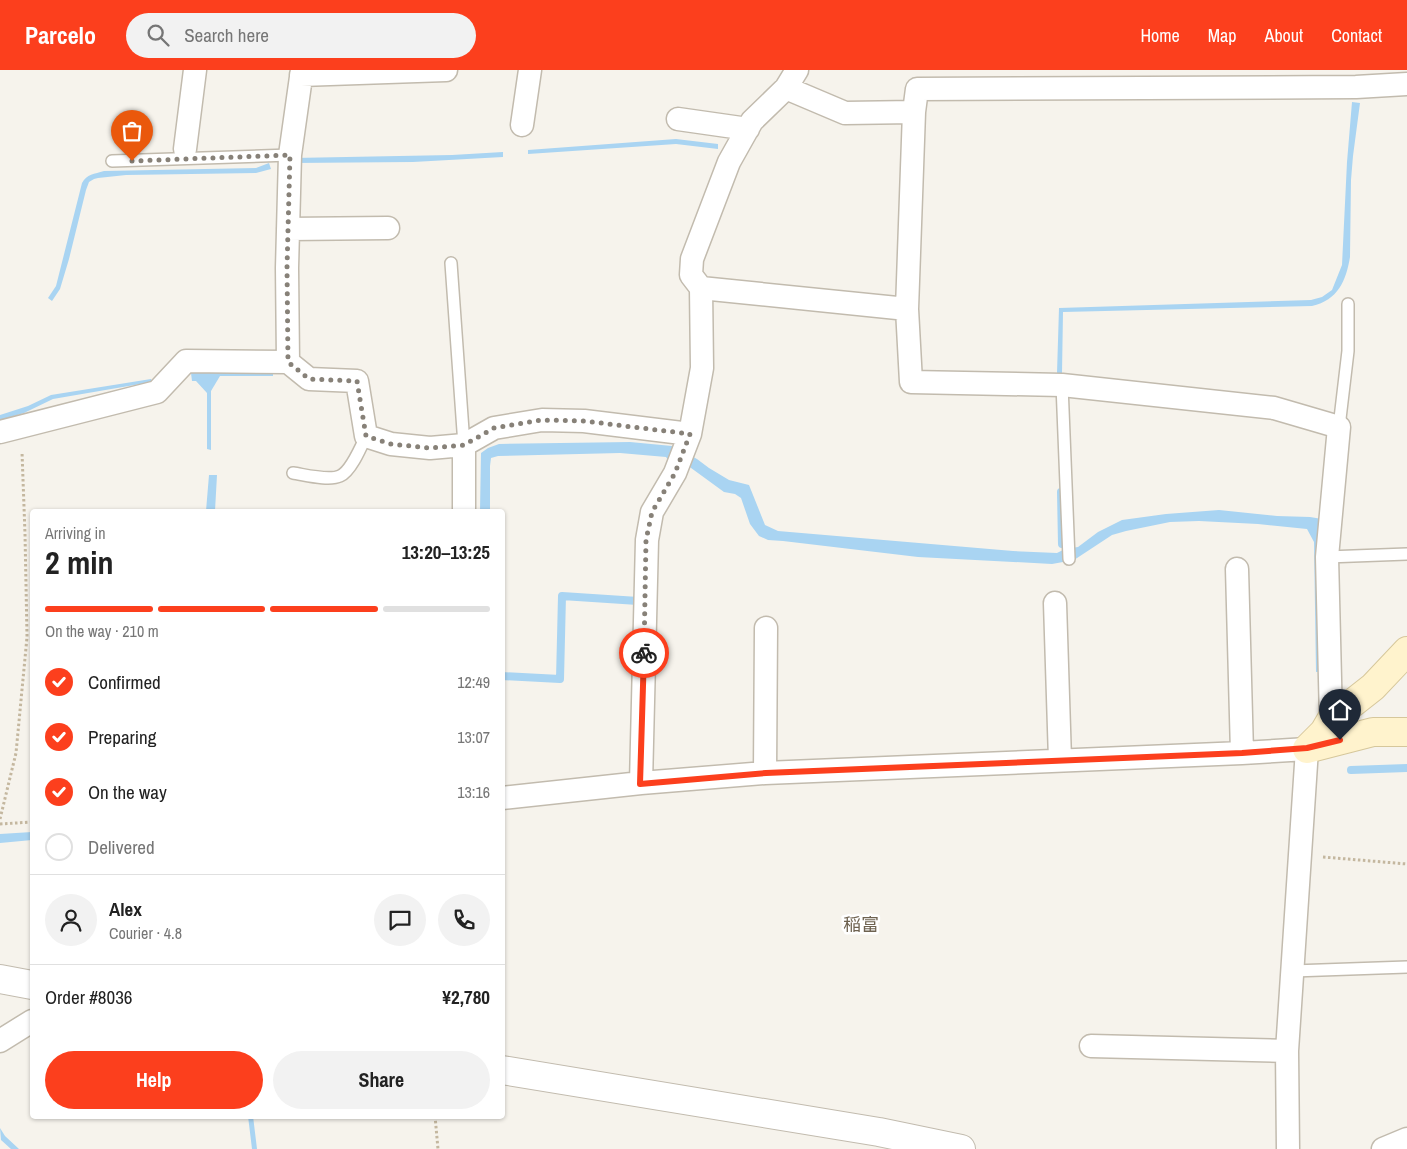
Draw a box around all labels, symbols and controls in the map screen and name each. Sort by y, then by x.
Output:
search box [126,13,476,58]
text: Parcelo [25,19,96,51]
icon: search [144,21,172,49]
text: Search here [184,22,269,48]
text: Home [1140,23,1180,48]
text: Map [1208,23,1237,48]
text: About [1265,23,1303,48]
text: Contact [1331,23,1382,48]
pin [111,110,153,161]
icon: bag [118,117,146,145]
text: Arriving in [45,522,106,544]
text: 13:20–13:25 [402,539,490,565]
text: 2 min [45,541,114,584]
text: On the way · 210 m [45,620,159,642]
courier [619,628,669,678]
icon: bike [630,639,658,667]
icon: check [45,668,73,696]
text: Confirmed [88,669,161,695]
text: 12:49 [457,671,490,693]
pin [1319,689,1361,740]
icon: home [1326,696,1354,724]
icon: check [45,723,73,751]
text: Preparing [88,724,156,750]
text: 13:07 [457,726,490,748]
icon: check [45,778,73,806]
text: On the way [88,779,167,805]
text: 13:16 [457,781,490,803]
text: Delivered [88,834,155,860]
button: person [45,894,97,946]
button: chat [374,894,426,946]
button: phone [438,894,490,946]
text: Alex [109,896,142,922]
district label: 稲富 [843,912,879,937]
text: Courier · 4.8 [109,922,182,944]
text: Order #8036 [45,984,132,1010]
text: ¥2,780 [442,984,490,1010]
button: Help [45,1051,263,1109]
button: Share [273,1051,490,1109]

